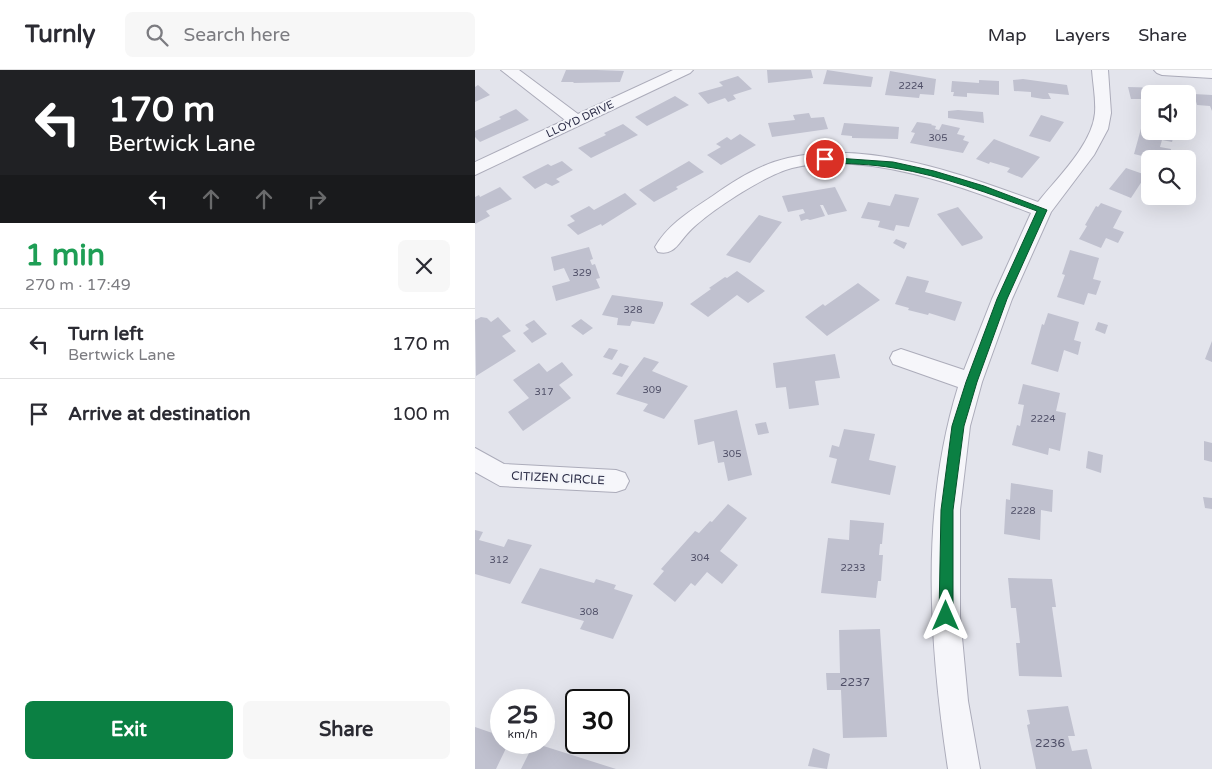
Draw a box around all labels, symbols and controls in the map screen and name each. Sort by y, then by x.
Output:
search box [125,12,475,57]
text: Turnly [25,20,95,49]
icon: search [143,21,171,49]
text: Search here [183,24,290,46]
text: Map [988,24,1027,46]
text: Layers [1055,24,1110,46]
text: Share [1138,24,1187,46]
house number: 2224 [898,80,924,92]
map controls [1141,85,1196,205]
button: sound [1141,85,1196,140]
text: 170 m [108,89,215,131]
icon: left [25,90,90,155]
street label: LLOYD DRIVE [544,98,616,140]
text: Bertwick Lane [108,131,256,157]
house number: 305 [929,132,947,144]
pin [804,138,846,180]
icon: arrive [811,145,839,173]
button: search [1141,150,1196,205]
icon: left [144,185,172,213]
icon: ahead [197,185,225,213]
icon: ahead [250,185,278,213]
icon: right [303,185,331,213]
text: 1 min [25,237,105,274]
button: close [398,240,450,292]
house number: 329 [573,267,591,279]
text: 270 m · 17:49 [25,275,131,295]
house number: 328 [624,304,642,316]
text: Turn left [68,323,144,345]
icon: left [25,330,53,358]
text: 170 m [392,333,450,355]
text: Bertwick Lane [68,345,175,365]
house number: 309 [643,384,661,396]
house number: 317 [535,386,553,398]
icon: arrive [25,400,53,428]
text: Arrive at destination [68,403,251,425]
text: 100 m [392,403,450,425]
house number: 2224 [1030,413,1056,425]
house number: 305 [723,448,741,460]
street label: CITIZEN CIRCLE [511,469,606,487]
house number: 2228 [1010,505,1036,517]
house number: 304 [691,552,709,564]
house number: 312 [490,554,508,566]
house number: 2233 [840,562,866,574]
position arrow [919,589,971,641]
house number: 308 [580,606,598,618]
house number: 2237 [840,675,870,689]
speed limit sign: 30 [565,689,630,754]
text: 25 [507,700,538,730]
button: Exit [25,701,233,759]
button: Share [243,701,450,759]
text: km/h [507,727,538,741]
house number: 2236 [1035,736,1065,750]

